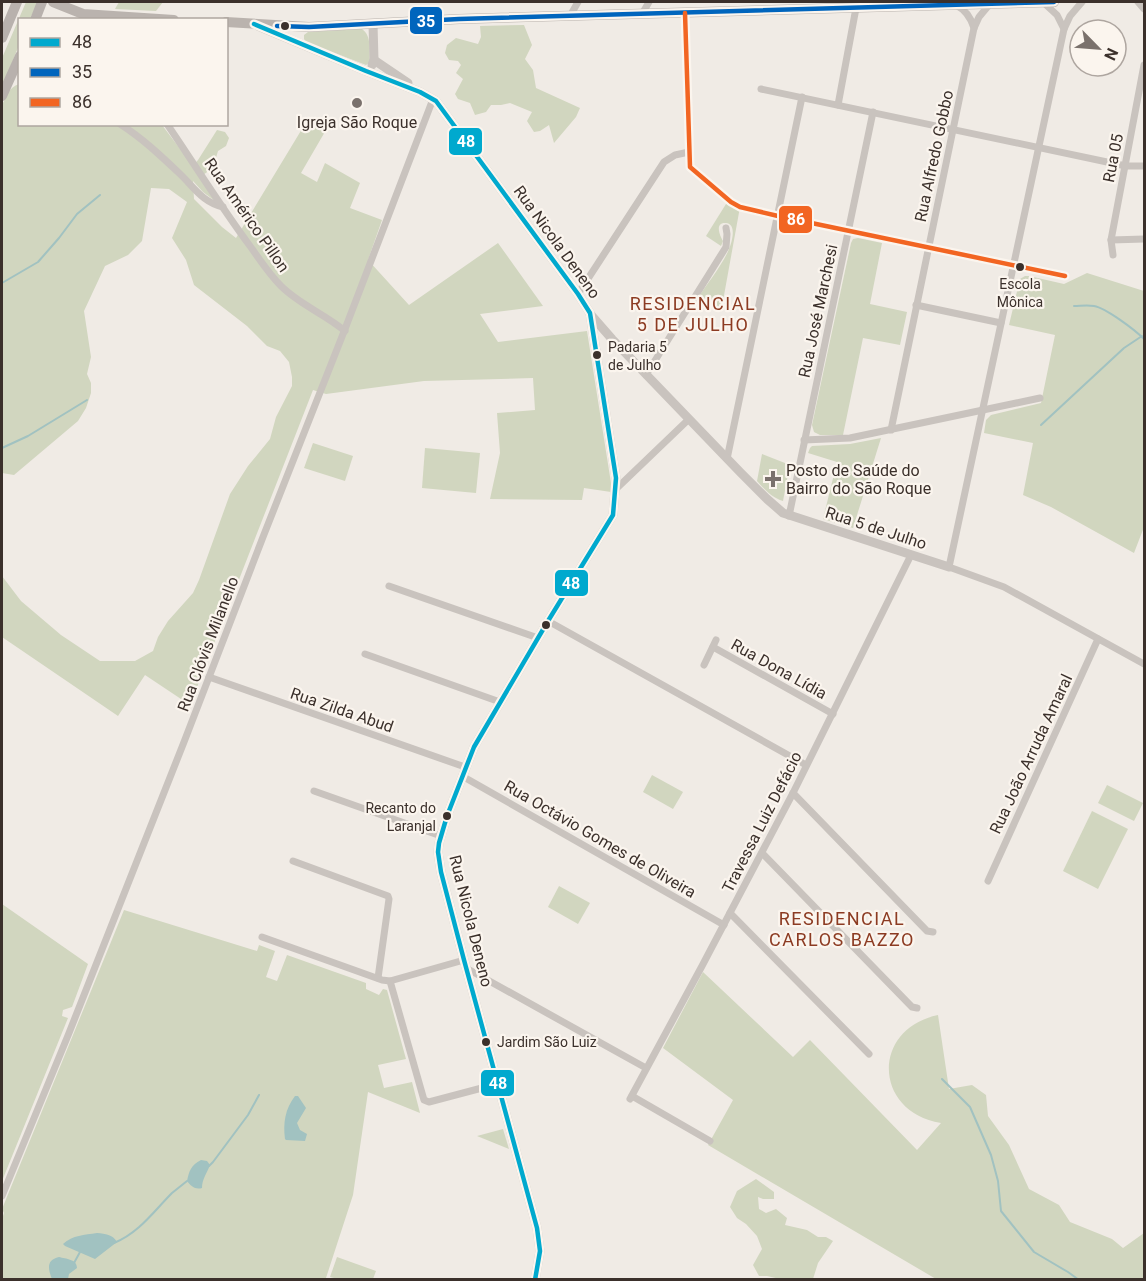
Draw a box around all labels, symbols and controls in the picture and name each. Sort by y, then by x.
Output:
line badge: 35 [409,6,443,35]
text: 35 [417,12,435,31]
legend [18,18,228,126]
north arrow [1068,18,1128,78]
unlabelled marker [279,20,291,32]
text: 48 [72,31,92,52]
text: N [1100,45,1122,63]
text: 35 [72,61,92,82]
street label: Rua Alfredo Gobbo [911,88,957,224]
text: 86 [72,91,92,112]
marker: Igreja São Roque [350,96,364,110]
place label: Igreja São Roque [297,113,417,132]
line badge: 48 [448,127,483,156]
text: 48 [457,132,475,151]
street label: Rua 05 [1099,132,1127,184]
street label: Rua Américo Pillon [201,154,293,276]
street label: Rua Nicola Deneno [510,182,604,302]
line badge: 86 [778,205,813,234]
text: 86 [787,210,805,229]
street label: Rua José Marchesi [795,243,841,379]
marker: Escola Mônica [1014,261,1026,273]
place label: Escola Mônica [997,276,1043,310]
district label: RESIDENCIAL 5 DE JULHO [630,293,756,335]
place label: Padaria 5 de Julho [608,339,667,373]
marker: Padaria 5 de Julho [591,349,603,361]
place label: Posto de Saúde do Bairro do São Roque [786,461,931,498]
marker: Posto de Saúde do Bairro do São Roque [764,470,782,488]
street label: Rua 5 de Julho [823,503,929,553]
line badge: 48 [554,569,589,597]
street label: Rua Clóvis Milanello [173,574,243,714]
text: 48 [562,574,580,593]
unlabelled marker [540,619,552,631]
street label: Rua Dona Lídia [728,635,830,703]
street label: Rua João Arruda Amaral [986,671,1076,837]
street label: Rua Zilda Abud [288,683,396,737]
street label: Travessa Luiz Defácio [718,748,806,896]
street label: Rua Octávio Gomes de Oliveira [501,776,699,902]
place label: Recanto do Laranjal [365,800,436,834]
marker: Recanto do Laranjal [441,810,453,822]
street label: Rua Nicola Deneno [445,853,497,989]
district label: RESIDENCIAL CARLOS BAZZO [769,908,915,950]
place label: Jardim São Luiz [497,1034,597,1050]
marker: Jardim São Luiz [480,1036,492,1048]
line badge: 48 [480,1069,515,1097]
text: 48 [489,1074,507,1093]

